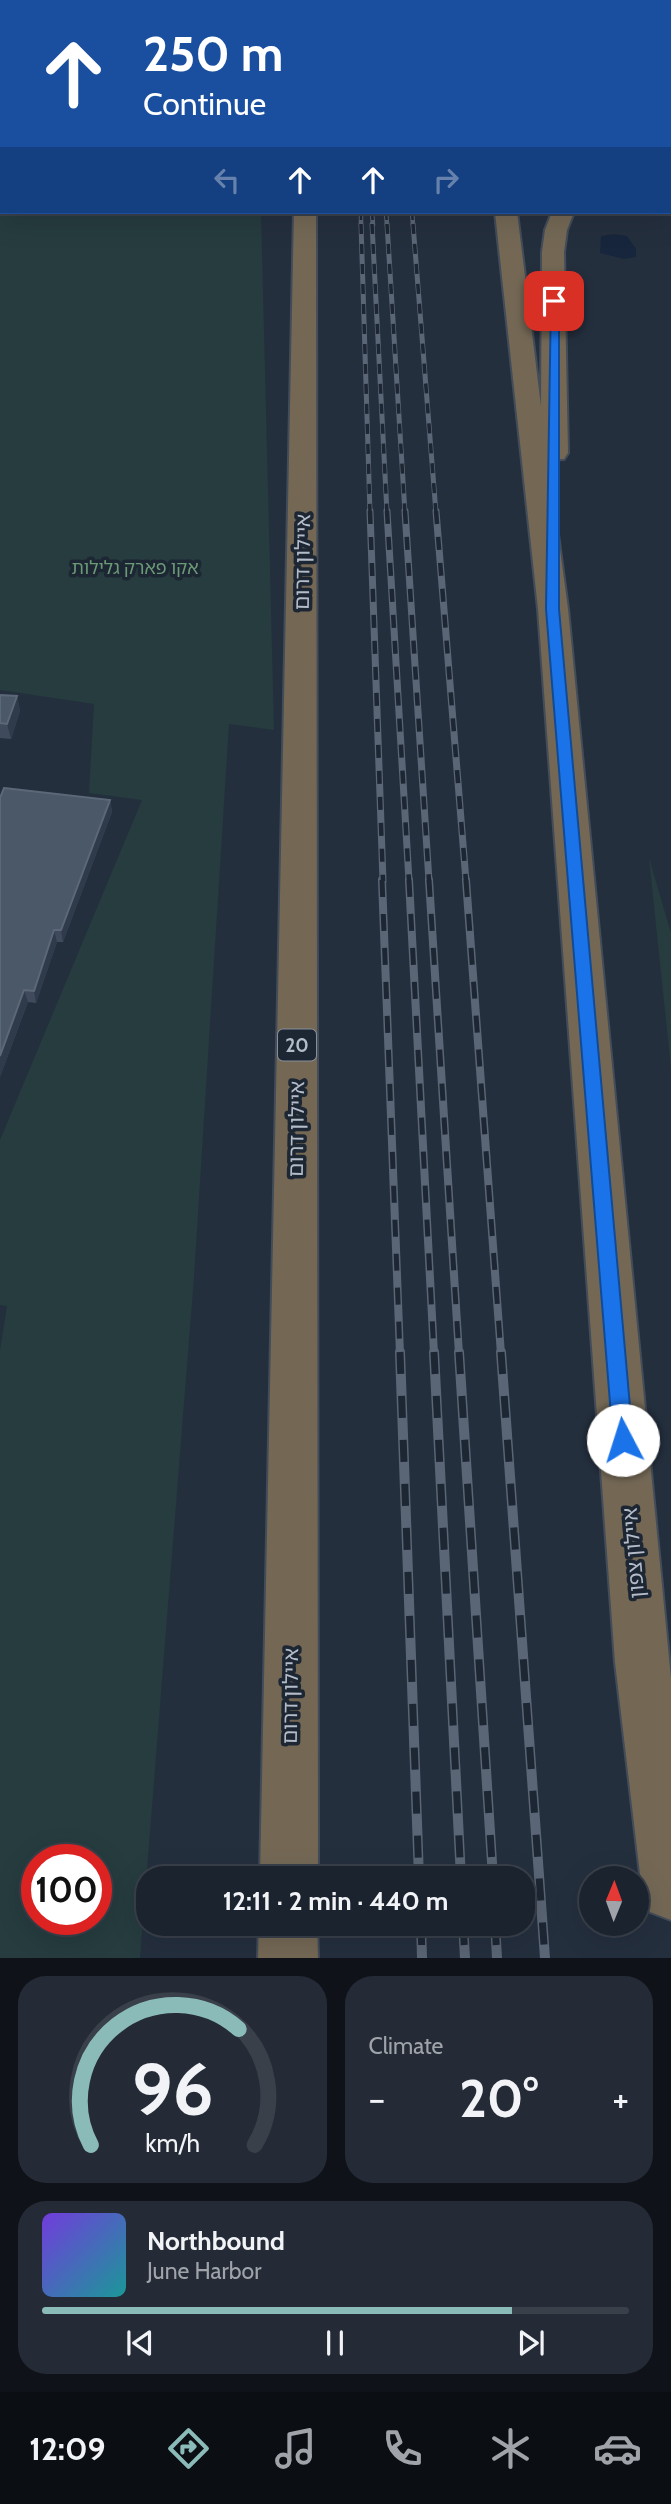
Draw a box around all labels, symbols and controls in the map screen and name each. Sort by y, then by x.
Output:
text: 250 m [143,24,283,83]
icon: ahead [28,28,119,119]
text: Continue [143,84,266,123]
icon: left [208,161,246,199]
icon: ahead [281,161,319,199]
icon: ahead [354,161,392,199]
icon: right [427,161,465,199]
pin [524,271,584,331]
icon: arrive [535,282,573,320]
street label: איילון דרום [289,514,315,610]
park label: אקו פארק גלילות [71,557,199,579]
road number: 20 [278,1030,316,1060]
street label: איילון דרום [283,1081,309,1177]
position arrow [586,1403,660,1477]
street label: איילון צפון [617,1507,649,1599]
street label: איילון דרום [277,1648,303,1744]
speed limit sign: 100 [21,1844,112,1935]
north arrow [579,1866,649,1936]
map controls [579,1866,649,1936]
text: 12:11 · 2 min · 440 m [223,1885,448,1917]
text: Climate [369,2032,443,2060]
text: 96 [131,2046,213,2134]
text: 20° [459,2067,538,2130]
text: − [369,2075,385,2122]
text: + [612,2075,629,2122]
text: km/h [145,2128,200,2158]
text: Northbound [147,2225,285,2257]
text: June Harbor [147,2257,261,2285]
icon: previous [121,2324,159,2362]
icon: pause [316,2324,354,2362]
icon: next [512,2324,550,2362]
icon: directions [164,2424,213,2473]
icon: music [271,2424,320,2473]
icon: phone [378,2424,427,2473]
icon: climate [486,2424,535,2473]
icon: car [593,2424,642,2473]
text: 12:09 [29,2429,106,2468]

